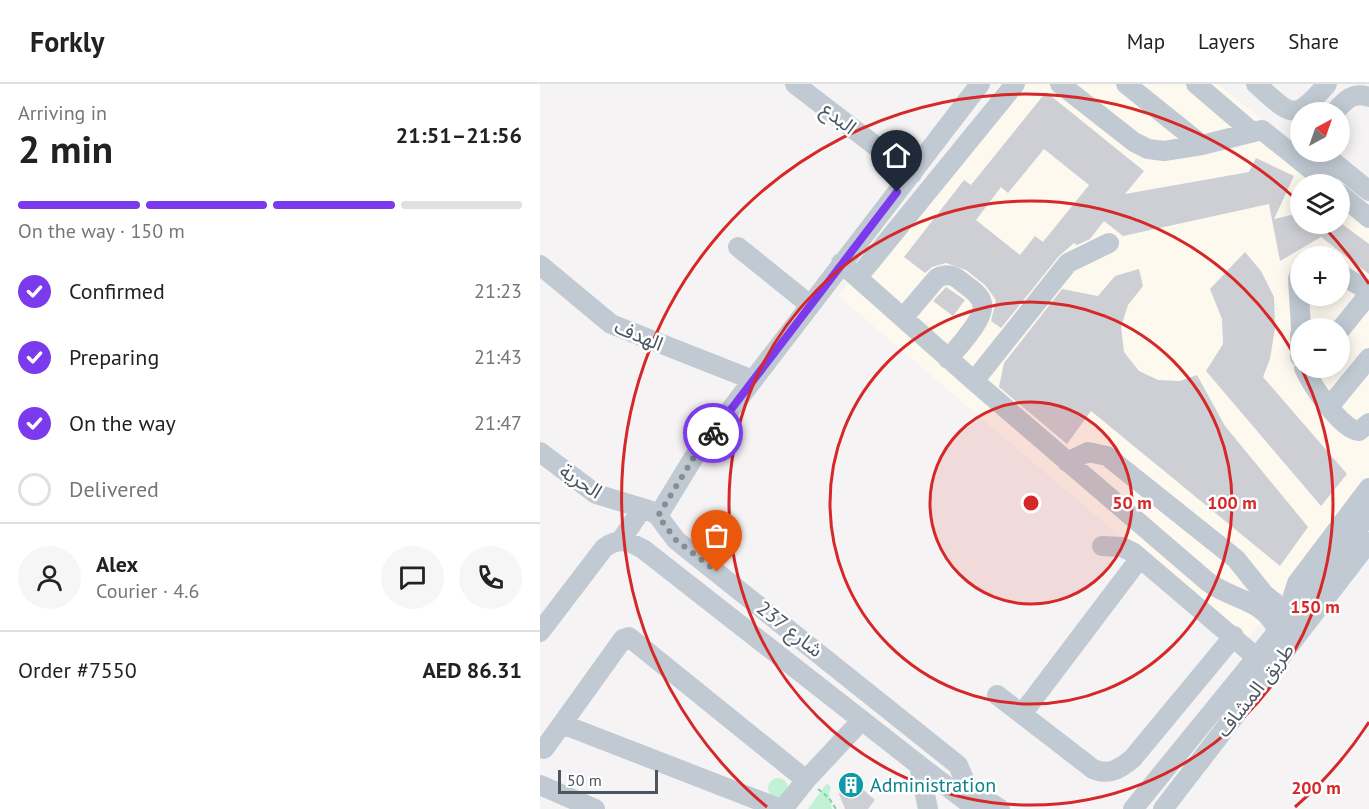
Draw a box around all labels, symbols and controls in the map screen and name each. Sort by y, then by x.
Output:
text: Forkly [30,23,104,60]
text: Map [1127,28,1165,55]
text: Layers [1198,28,1255,55]
text: Share [1288,28,1339,55]
street label: البدع [815,96,862,141]
text: Arriving in [18,100,107,126]
north arrow [1290,102,1350,162]
map controls [1290,102,1350,378]
text: 21:51–21:56 [396,121,522,149]
text: 2 min [18,123,113,174]
pin [871,130,922,192]
icon: home [880,139,913,172]
button: layers [1290,174,1350,234]
text: On the way · 150 m [18,218,185,244]
button: + [1290,246,1350,306]
icon: check [18,275,51,308]
text: Confirmed [69,277,165,305]
text: 21:23 [474,278,522,304]
street label: الهدف [611,313,667,357]
button: − [1290,318,1350,378]
icon: check [18,341,51,374]
text: Preparing [69,343,159,371]
text: 21:43 [474,344,522,370]
courier [683,403,743,463]
icon: check [18,407,51,440]
text: On the way [69,409,176,437]
text: 21:47 [474,410,522,436]
icon: bike [697,417,730,450]
street label: الحرية [555,458,607,504]
text: Delivered [69,475,159,503]
text: 50 m [1112,491,1152,514]
text: 100 m [1207,491,1257,514]
centre of rings [1021,493,1041,513]
pin [691,510,742,572]
icon: bag [700,519,733,552]
button: person [18,546,81,609]
button: chat [381,546,444,609]
button: phone [459,546,522,609]
text: Alex [96,550,138,578]
text: Courier · 4.6 [96,578,199,604]
street label: شارع 237 [750,595,828,665]
text: 150 m [1290,595,1340,618]
street label: طريق المشاف [1210,638,1300,742]
text: Order #7550 [18,656,137,684]
text: AED 86.31 [422,656,522,684]
scale bar [558,767,658,794]
text: 50 m [567,770,602,790]
building icon: Administration [836,770,866,800]
place label: Administration [870,772,996,798]
text: 200 m [1291,776,1341,799]

